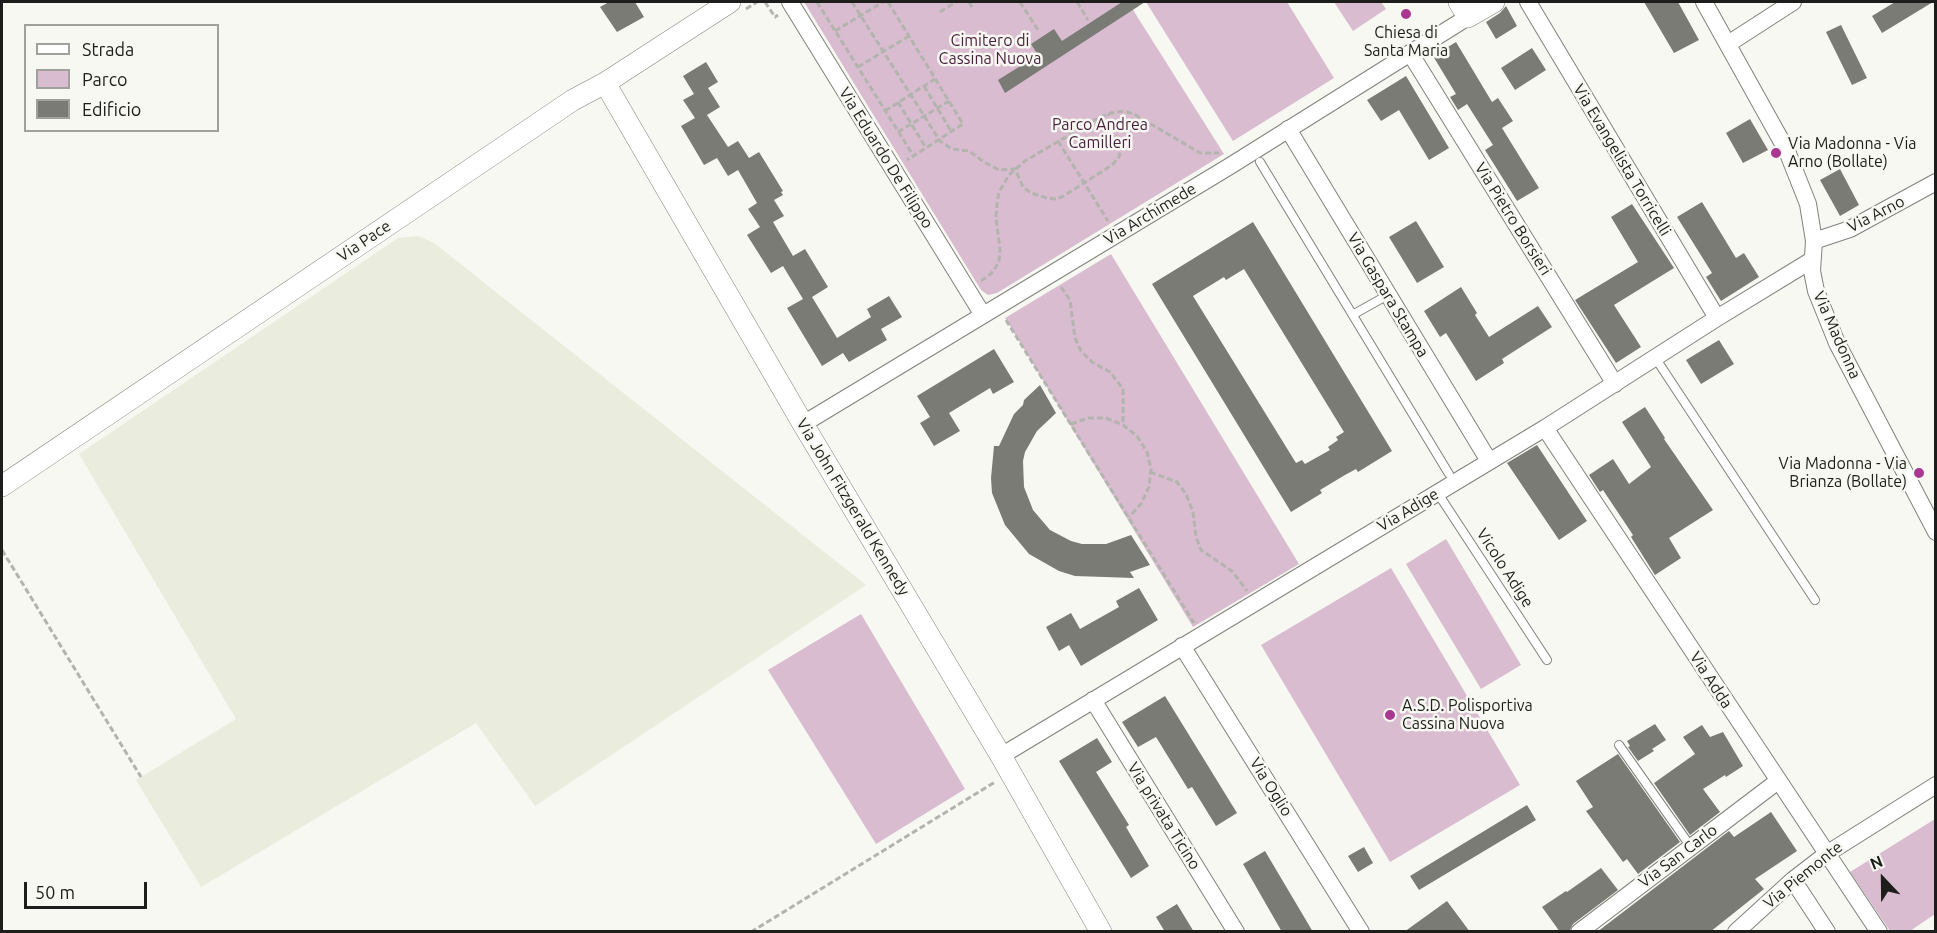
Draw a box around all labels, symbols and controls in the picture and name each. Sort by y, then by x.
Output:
marker: Chiesa di Santa Maria [1399,7,1413,21]
place label: Chiesa di Santa Maria [1364,23,1448,61]
legend [24,24,219,132]
park label: Cimitero di Cassina Nuova [939,31,1041,69]
text: Strada [82,39,134,59]
text: Parco [82,69,128,89]
street label: Via Evangelista Torricelli [1569,81,1675,239]
street label: Via Eduardo De Filippo [835,84,937,232]
text: Edificio [82,99,141,119]
park label: Parco Andrea Camilleri [1052,115,1148,153]
place label: Via Madonna - Via Arno (Bollate) [1788,134,1917,172]
marker: Via Madonna - Via Arno (Bollate) [1769,146,1783,160]
street label: Via Pietro Borsieri [1471,159,1555,279]
street label: Via Archimede [1100,179,1200,249]
street label: Via Arno [1844,192,1908,236]
street label: Via Pace [334,216,394,266]
street label: Via Gaspara Stampa [1343,229,1433,361]
street label: Via Madonna [1809,288,1865,382]
street label: Via John Fitzgerald Kennedy [792,415,914,599]
place label: Via Madonna - Via Brianza (Bollate) [1778,454,1907,492]
marker: Via Madonna - Via Brianza (Bollate) [1912,466,1926,480]
street label: Via Adige [1374,484,1442,536]
street label: Vicolo Adige [1472,525,1538,611]
street label: Via Adda [1686,648,1736,712]
place label: A.S.D. Polisportiva Cassina Nuova [1402,696,1533,734]
marker: A.S.D. Polisportiva Cassina Nuova [1383,708,1397,722]
street label: Via Oglio [1246,754,1296,820]
street label: Via privata Ticino [1123,759,1205,873]
street label: Via San Carlo [1635,820,1721,892]
street label: Via Piemonte [1760,837,1846,913]
north arrow [1853,849,1913,909]
text: N [1867,852,1885,873]
scale bar [27,870,150,908]
text: 50 m [35,882,75,902]

